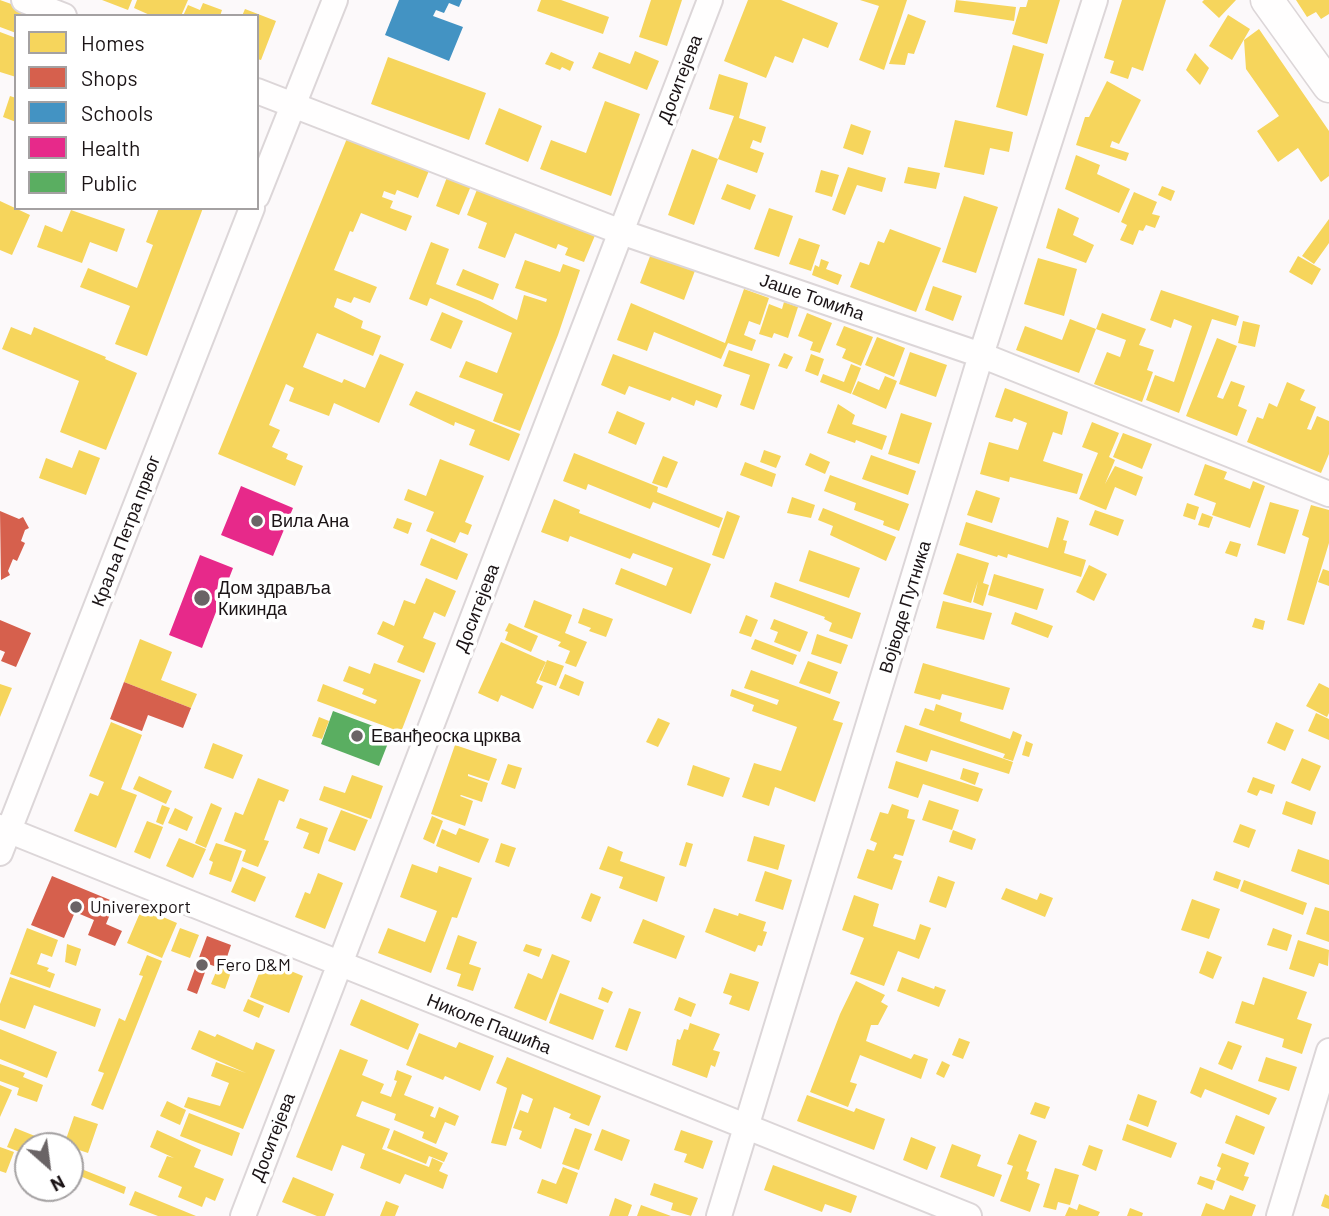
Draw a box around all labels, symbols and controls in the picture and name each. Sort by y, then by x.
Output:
legend [14,14,259,210]
text: Homes [81,30,145,55]
street label: Доситејева [653,32,707,126]
text: Shops [81,65,138,90]
text: Schools [81,100,153,125]
text: Health [81,135,140,160]
text: Public [81,170,137,195]
street label: Јаше Томића [757,269,867,325]
street label: Краља Петра првог [87,452,165,610]
place label: Вила Ана [271,510,349,532]
marker: Вила Ана [249,513,265,529]
street label: Војводе Путника [875,538,935,676]
street label: Доситејева [450,561,504,655]
place label: Дом здравља Кикинда [218,577,331,620]
marker: Дом здравља Кикинда [192,588,212,608]
place label: Еванђеоска црква [371,725,521,747]
marker: Еванђеоска црква [349,728,365,744]
place label: Univerexport [90,896,191,918]
marker: Univerexport [68,899,84,915]
place label: Fero D&M [216,954,291,976]
marker: Fero D&M [194,957,210,973]
street label: Николе Пашића [424,989,554,1059]
street label: Доситејева [246,1090,300,1184]
north arrow [14,1132,84,1202]
text: N [47,1171,69,1197]

